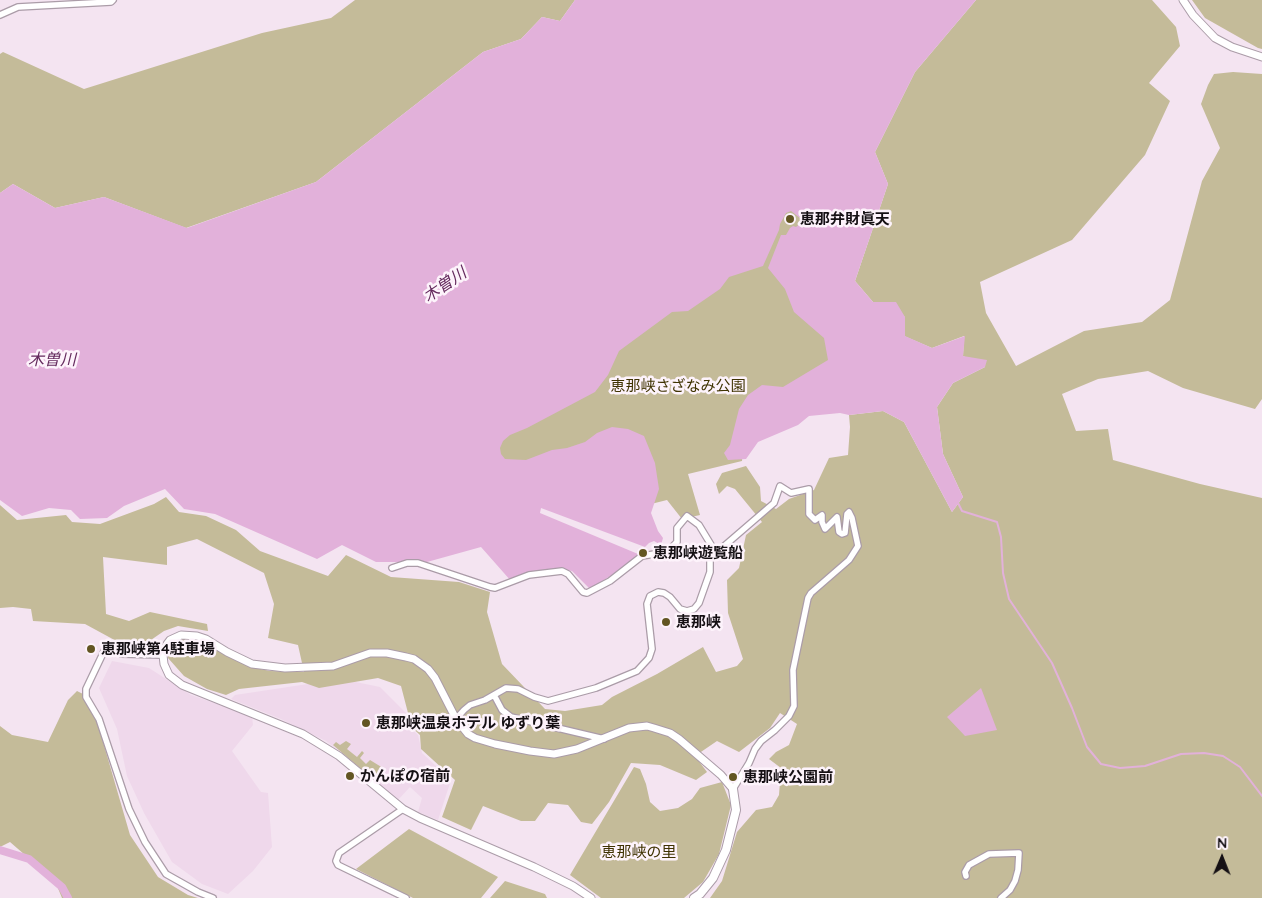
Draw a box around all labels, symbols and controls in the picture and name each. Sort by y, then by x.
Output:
place label: 恵那弁財眞天 [800,210,890,228]
marker: 恵那弁財眞天 [784,213,796,225]
water label: 木曽川 [420,264,470,306]
water label: 木曽川 [28,350,76,370]
park label: 恵那峡さざなみ公園 [611,377,745,395]
place label: 恵那峡遊覧船 [653,544,743,562]
marker: 恵那峡遊覧船 [637,547,649,559]
place label: 恵那峡 [676,613,721,631]
marker: 恵那峡 [660,616,672,628]
place label: 恵那峡第4駐車場 [101,640,215,658]
marker: 恵那峡第4駐車場 [85,643,97,655]
place label: 恵那峡温泉ホテル ゆずり葉 [376,714,560,732]
marker: 恵那峡温泉ホテル ゆずり葉 [360,717,372,729]
place label: かんぽの宿前 [360,767,450,785]
place label: 恵那峡公園前 [743,768,833,786]
marker: かんぽの宿前 [344,770,356,782]
marker: 恵那峡公園前 [727,771,739,783]
north arrow [1197,833,1247,883]
text: N [1217,834,1228,852]
park label: 恵那峡の里 [602,843,676,861]

